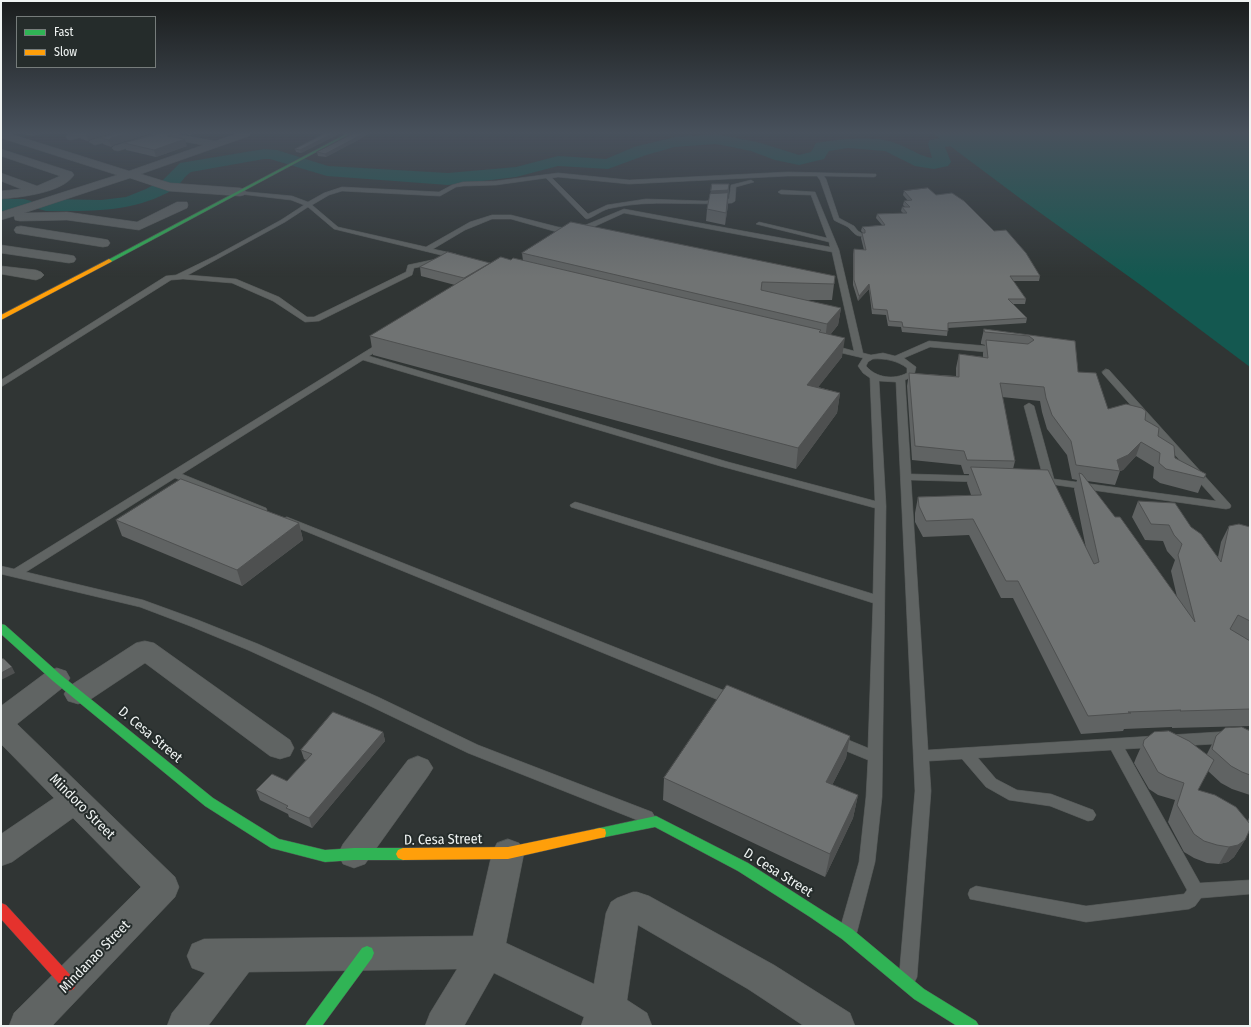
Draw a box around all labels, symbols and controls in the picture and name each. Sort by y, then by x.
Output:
legend [16,16,156,68]
text: Fast [54,25,73,39]
text: Slow [54,45,77,59]
street label: D. Cesa Street [115,703,185,767]
street label: Mindoro Street [46,771,118,843]
street label: D. Cesa Street [404,831,482,849]
street label: D. Cesa Street [740,845,816,901]
street label: Mindanao Street [56,917,134,997]

